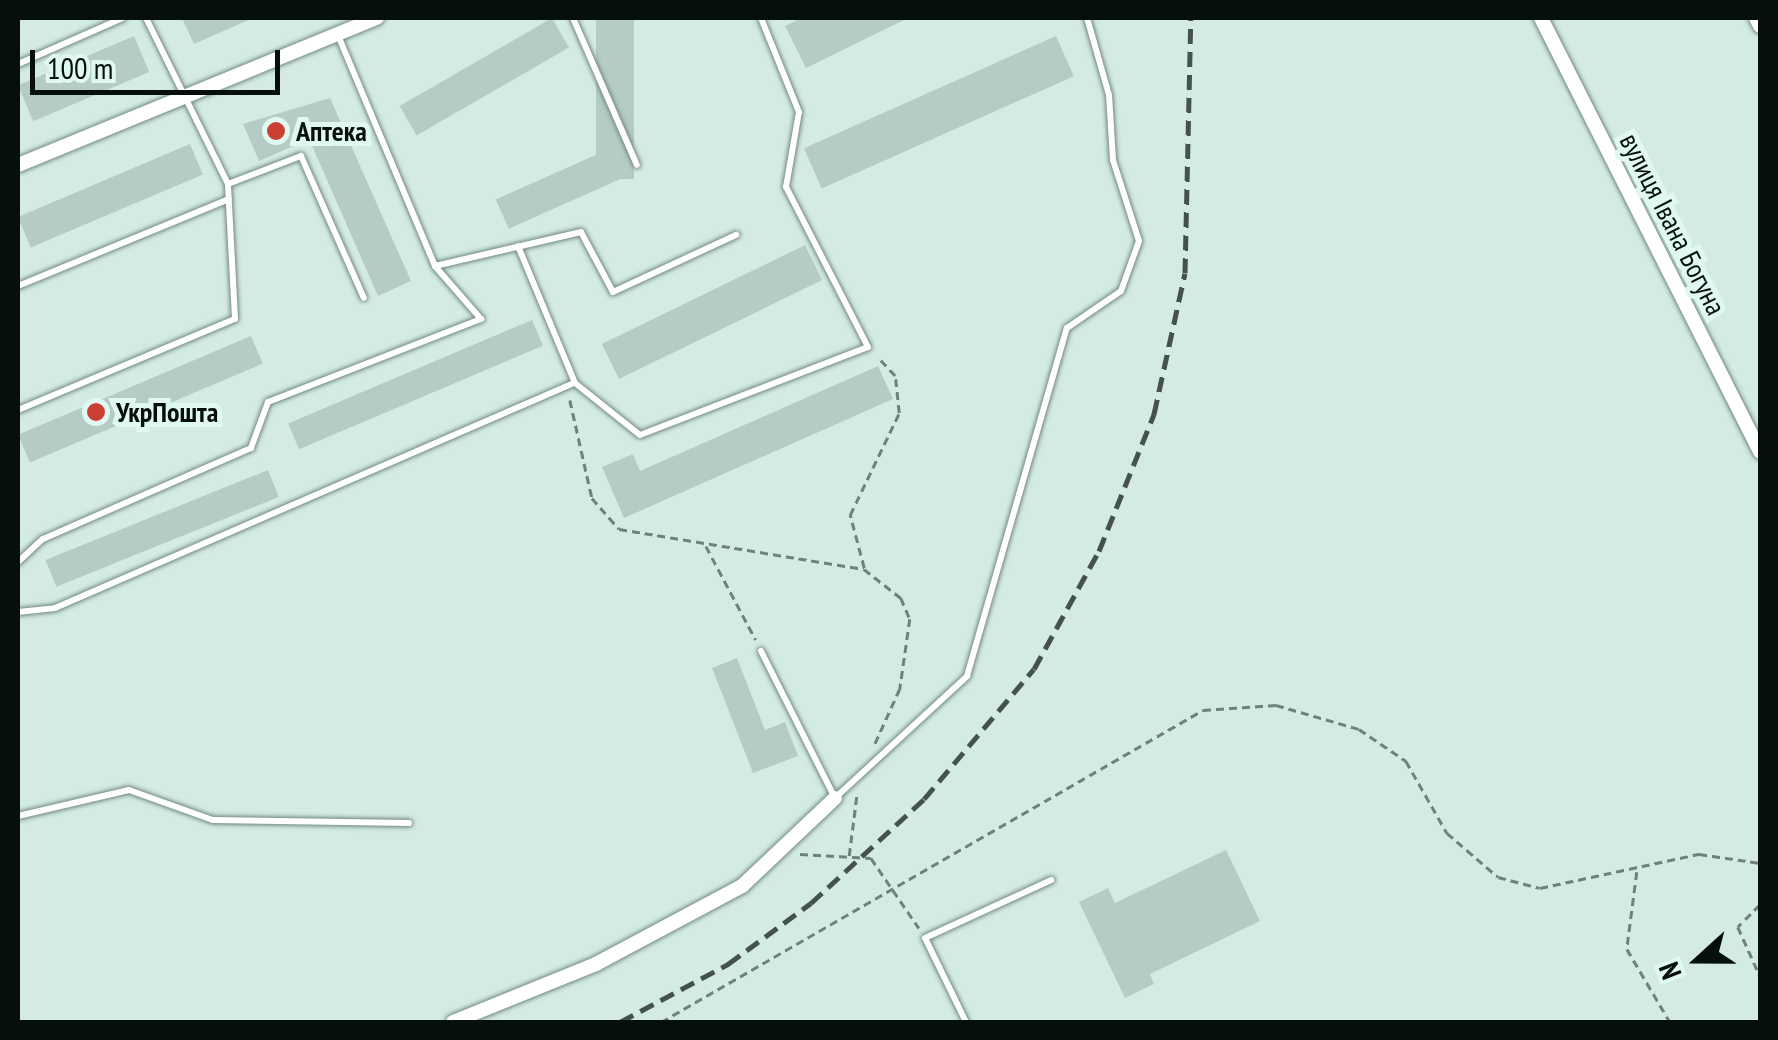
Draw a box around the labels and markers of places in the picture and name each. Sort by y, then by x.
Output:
place label: Аптека [296,114,367,148]
marker: Аптека [265,120,287,142]
place label: УкрПошта [116,395,218,429]
marker: УкрПошта [85,401,107,423]

